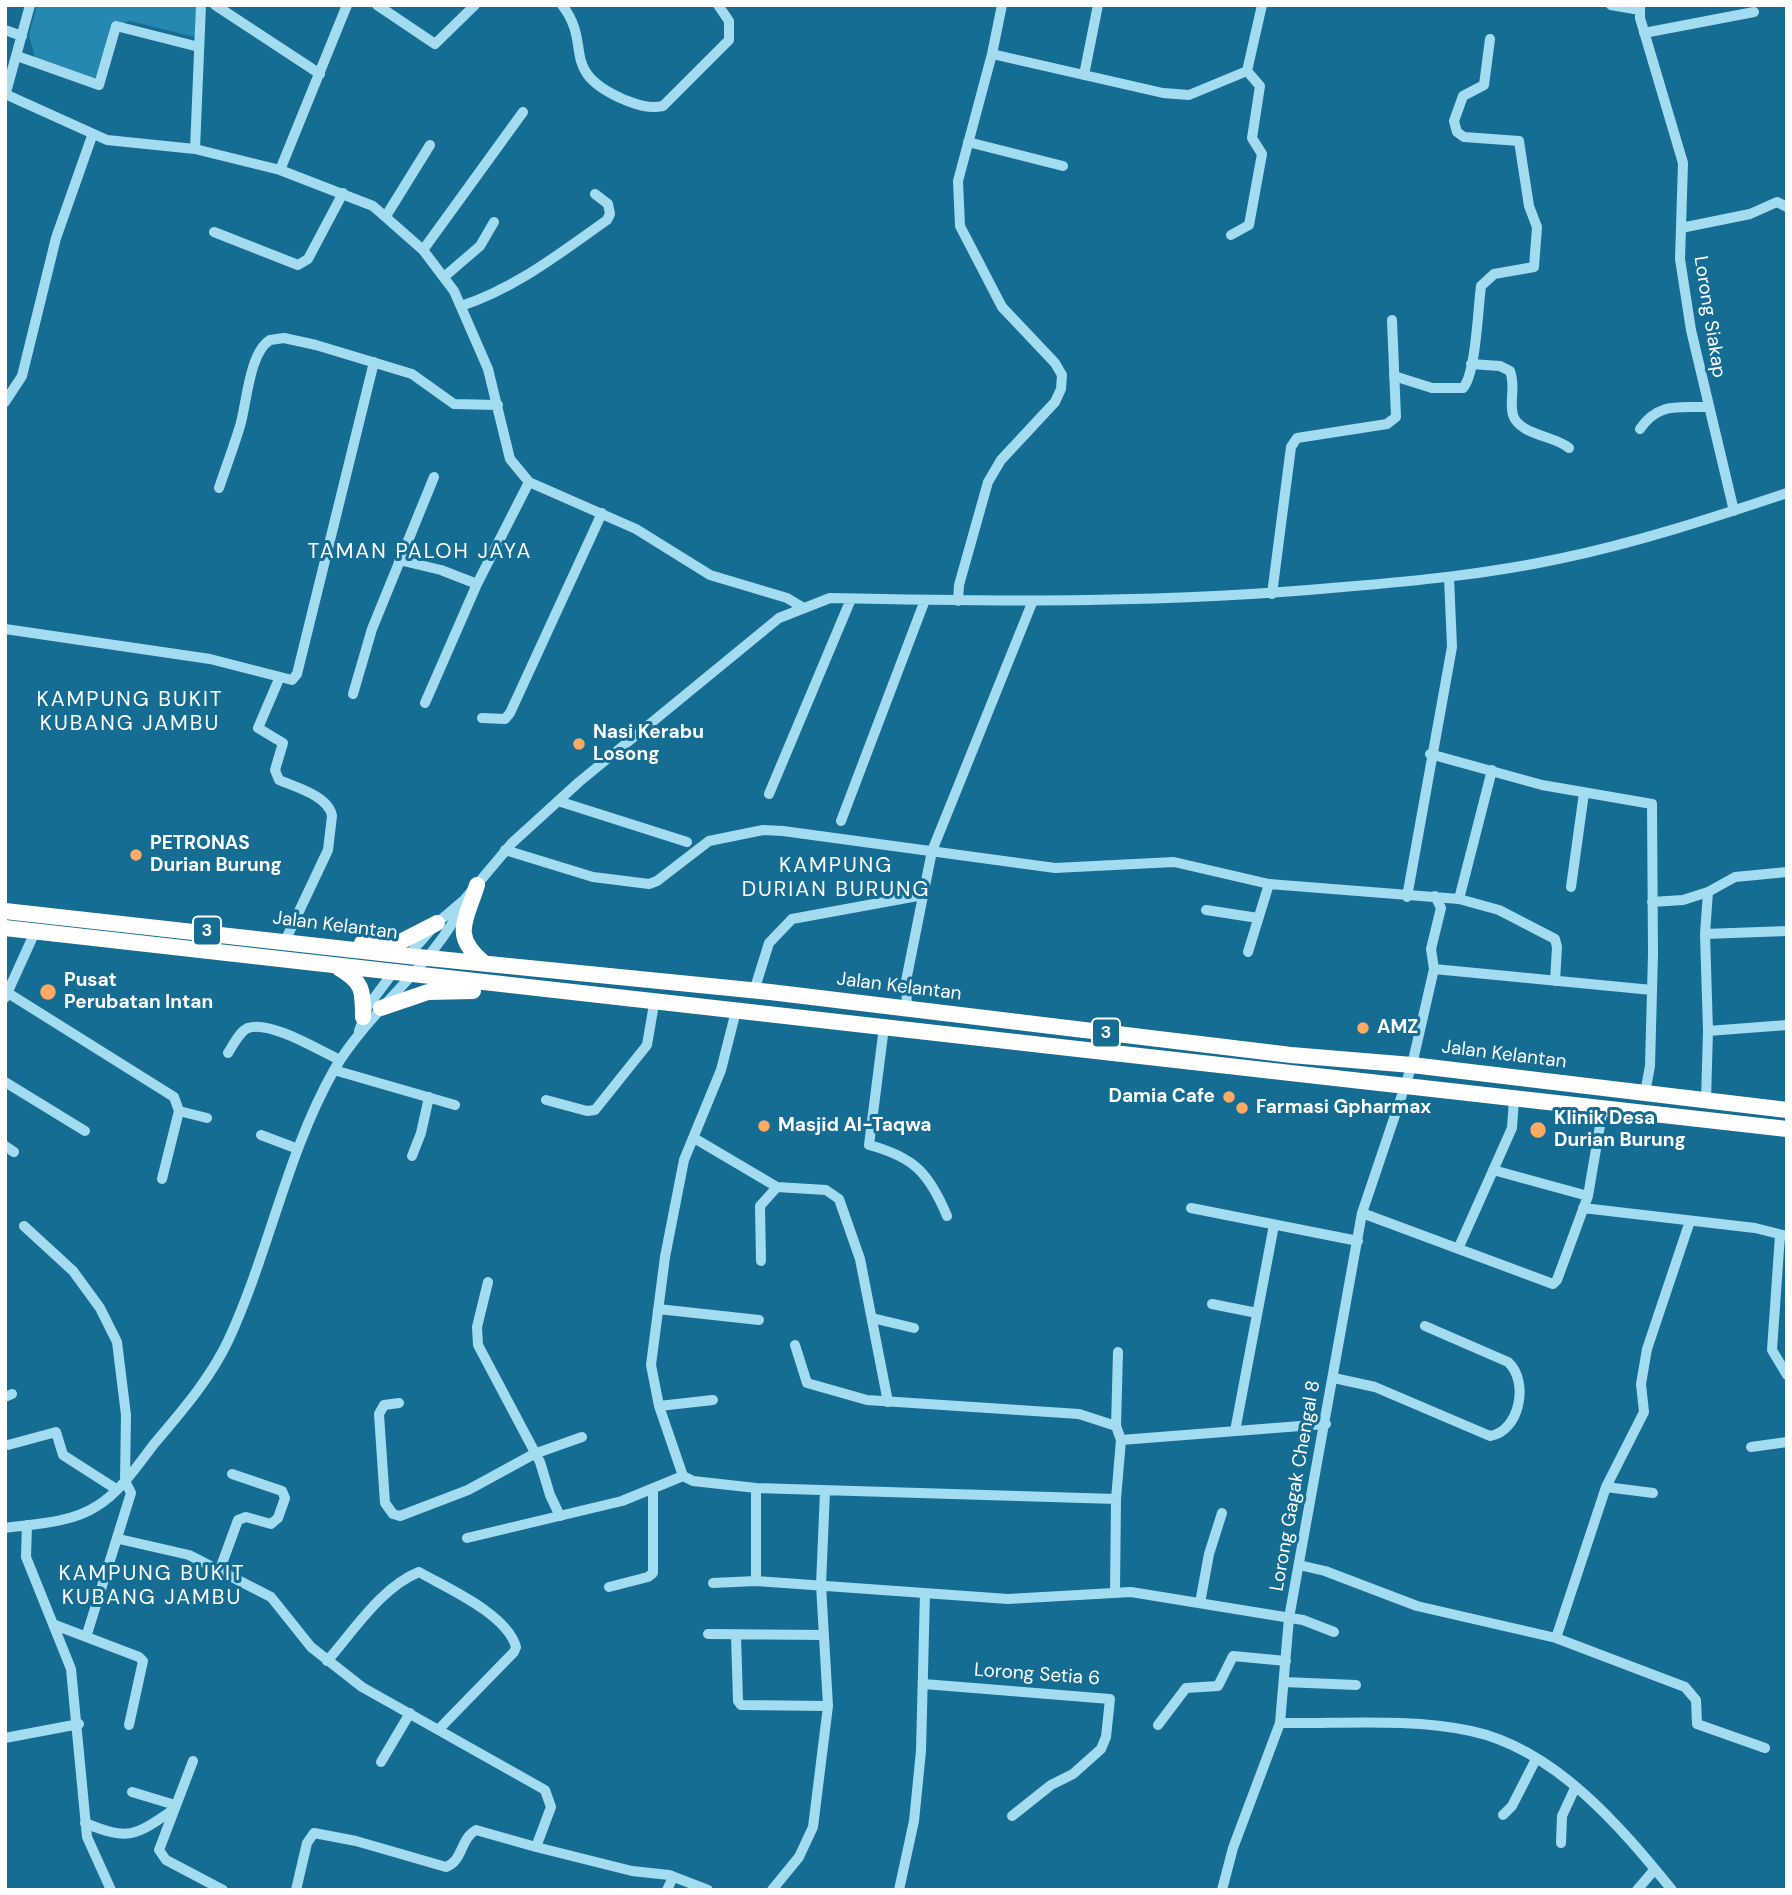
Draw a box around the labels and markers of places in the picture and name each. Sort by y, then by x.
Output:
place label: Nasi Kerabu Losong [593,722,704,766]
marker: Nasi Kerabu Losong [571,736,587,752]
place label: PETRONAS Durian Burung [150,833,282,877]
marker: PETRONAS Durian Burung [128,847,144,863]
place label: Pusat Perubatan Intan [64,970,213,1014]
marker: Pusat Perubatan Intan [38,982,58,1002]
place label: AMZ [1377,1017,1418,1039]
marker: AMZ [1355,1020,1371,1036]
place label: Damia Cafe [1108,1086,1215,1108]
marker: Damia Cafe [1221,1089,1237,1105]
place label: Farmasi Gpharmax [1256,1097,1431,1119]
marker: Farmasi Gpharmax [1234,1100,1250,1116]
place label: Klinik Desa Durian Burung [1554,1108,1686,1152]
place label: Masjid Al-Taqwa [778,1115,931,1137]
marker: Masjid Al-Taqwa [756,1118,772,1134]
marker: Klinik Desa Durian Burung [1528,1120,1548,1140]

